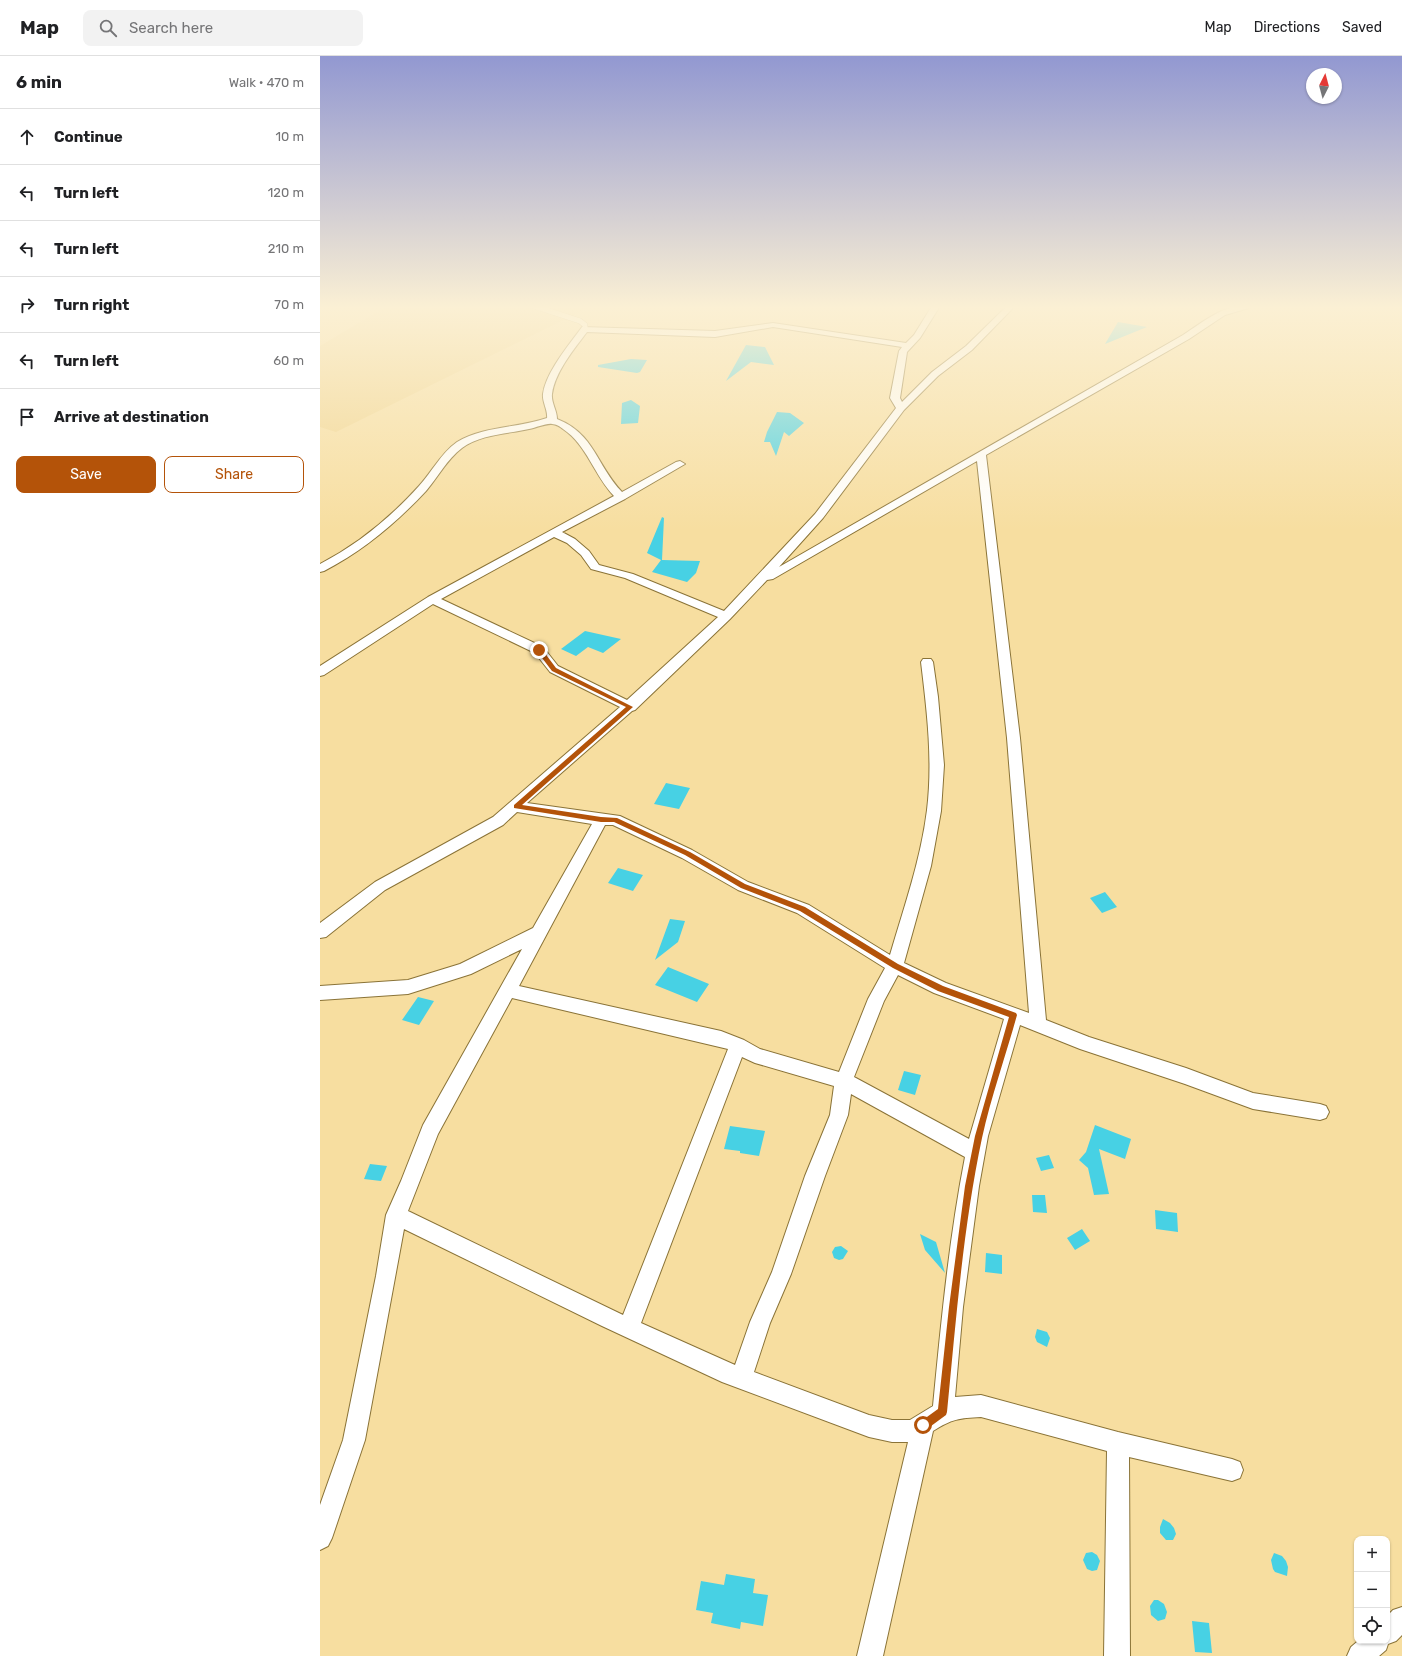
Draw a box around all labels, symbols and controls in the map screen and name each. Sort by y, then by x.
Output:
search box [83,10,363,46]
text: Map [20,16,59,39]
icon: search [97,17,119,39]
text: Search here [129,19,213,37]
text: Map [1205,19,1232,36]
text: Directions [1254,19,1320,36]
text: Saved [1342,19,1382,36]
north arrow [1306,68,1342,104]
text: 6 min [16,72,62,92]
text: Walk · 470 m [229,75,304,90]
icon: ahead [16,126,38,148]
text: Continue [54,128,123,146]
text: 10 m [275,129,304,144]
icon: left [16,182,38,204]
text: Turn left [54,184,119,202]
text: 120 m [268,185,304,200]
icon: left [16,238,38,260]
text: Turn left [54,240,119,258]
text: 210 m [268,241,304,256]
icon: right [16,294,38,316]
text: Turn right [54,296,129,314]
text: 70 m [274,297,304,312]
icon: left [16,350,38,372]
text: Turn left [54,352,119,370]
text: 60 m [273,353,304,368]
icon: arrive [16,406,38,428]
text: Arrive at destination [54,408,209,426]
button: Save [16,456,156,493]
button: Share [164,456,304,493]
route end [530,641,548,659]
route start [914,1416,932,1434]
map controls [1354,1536,1390,1644]
button: + [1354,1536,1390,1572]
button: − [1354,1572,1390,1608]
button: locate [1354,1608,1390,1644]

